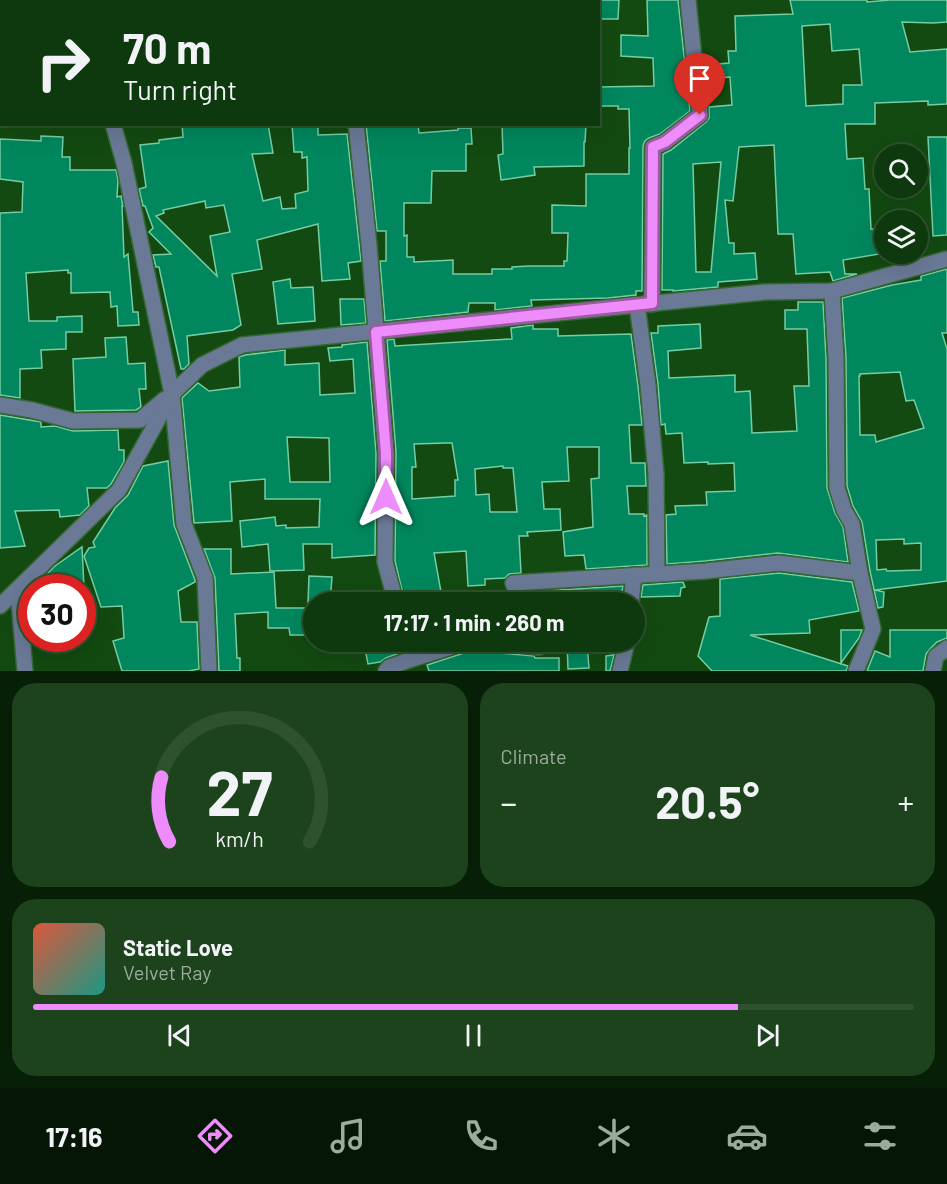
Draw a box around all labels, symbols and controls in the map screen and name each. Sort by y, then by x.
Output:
text: 70 m [123,22,211,72]
icon: right [24,24,102,102]
pin [674,53,725,115]
icon: arrive [683,62,716,95]
text: Turn right [123,73,237,105]
map controls [874,144,928,264]
button: search [874,144,928,198]
button: layers [874,210,928,264]
position arrow [354,465,418,529]
speed limit sign: 30 [18,574,96,652]
text: 17:17 · 1 min · 260 m [384,609,565,635]
text: Climate [501,744,567,768]
text: 27 [207,754,273,828]
text: 20.5° [655,774,759,828]
text: − [501,782,517,822]
text: + [898,782,914,822]
text: km/h [215,826,264,851]
text: Static Love [123,934,233,960]
text: Velvet Ray [123,960,212,984]
icon: previous [163,1019,196,1052]
icon: pause [457,1019,490,1052]
icon: next [751,1019,784,1052]
icon: directions [194,1115,236,1157]
icon: music [327,1115,369,1157]
icon: phone [460,1115,502,1157]
icon: climate [593,1115,635,1157]
icon: car [726,1115,768,1157]
icon: filters [859,1115,901,1157]
text: 17:16 [46,1120,102,1152]

